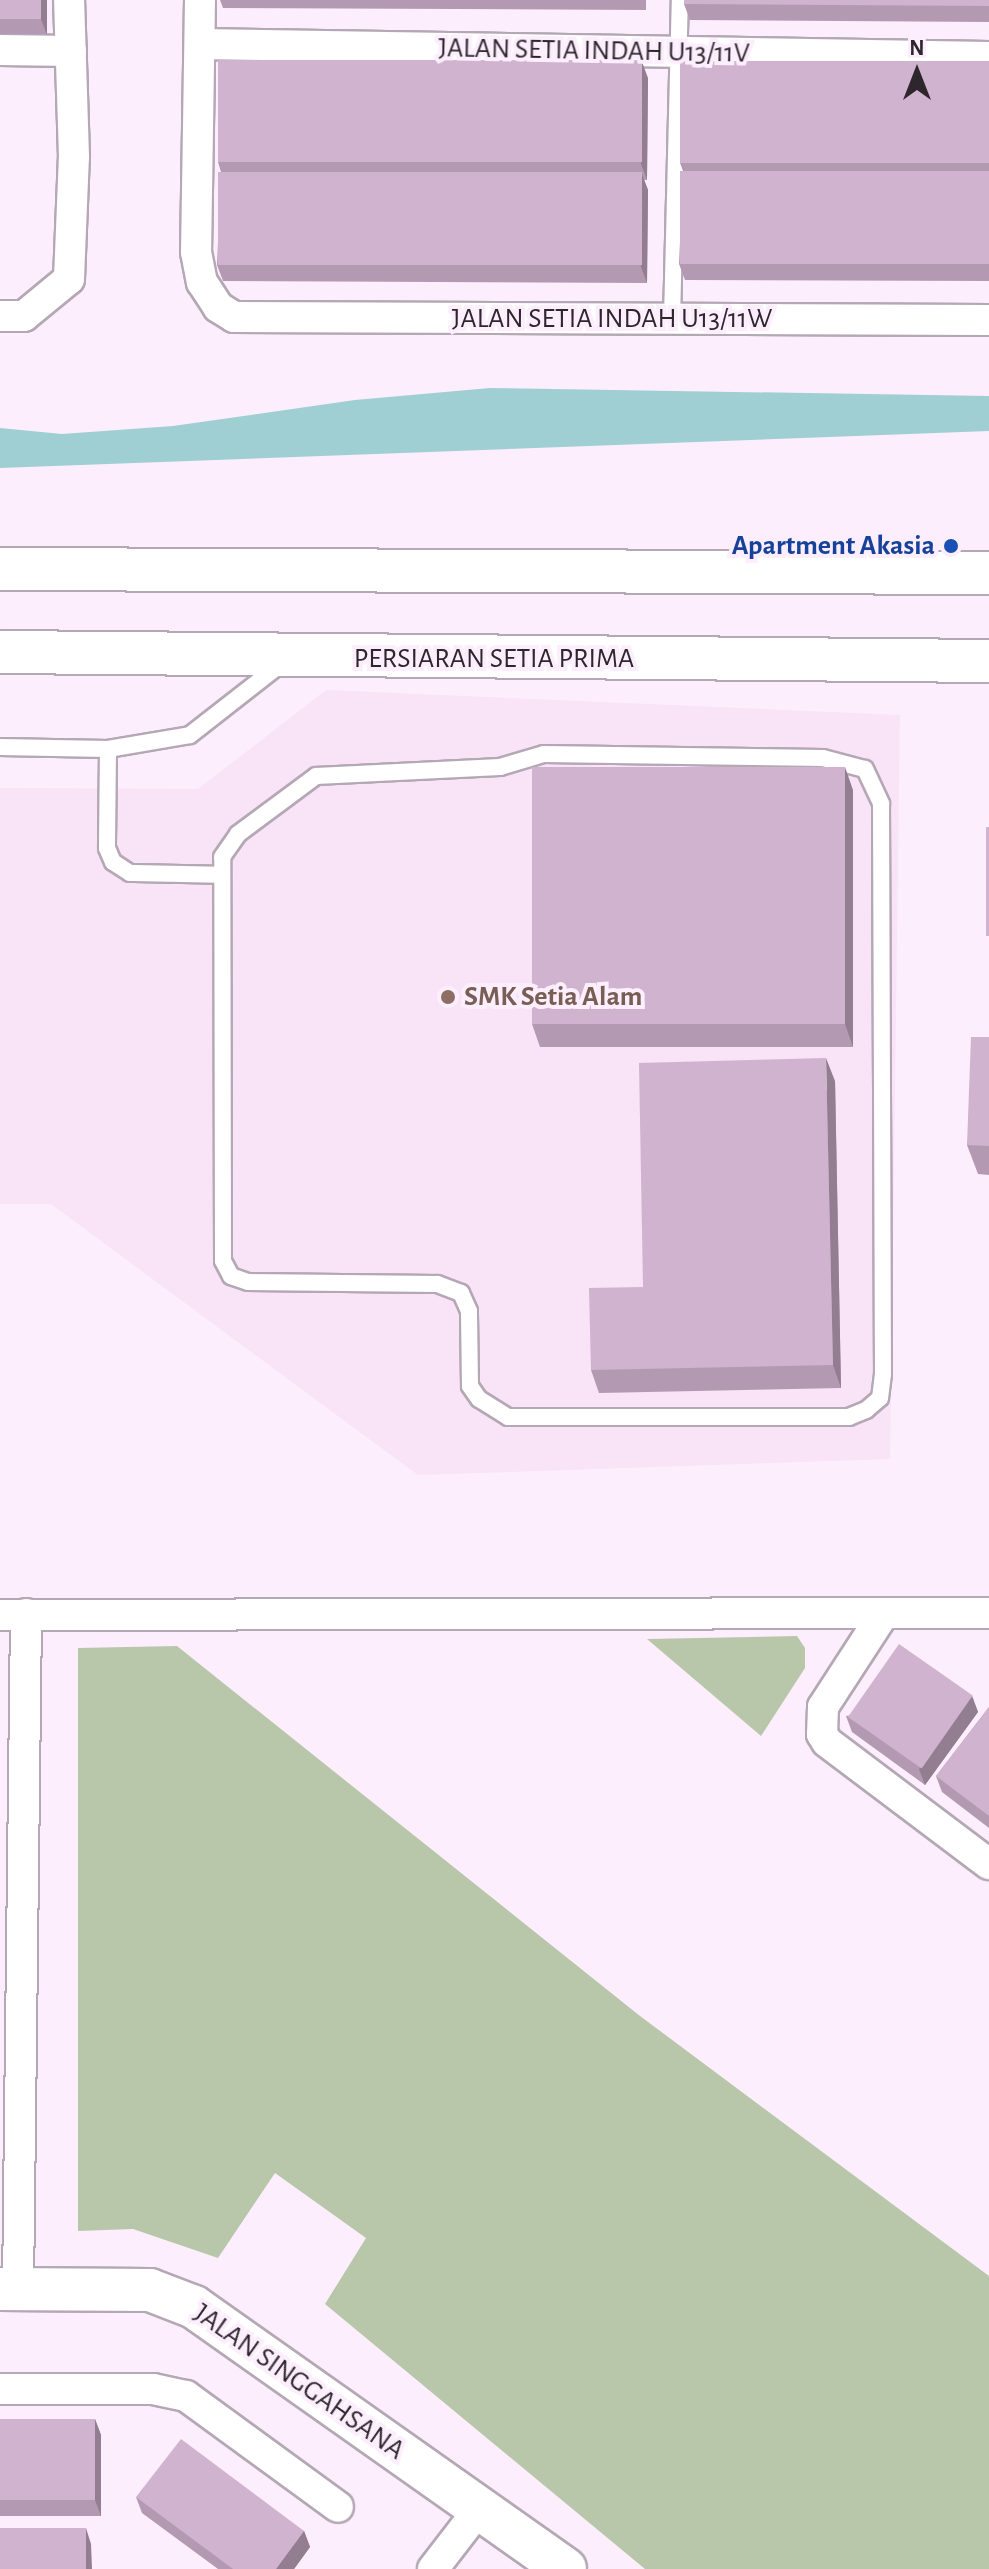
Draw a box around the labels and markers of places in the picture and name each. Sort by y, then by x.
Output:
place label: Apartment Akasia [732,529,935,563]
marker: Apartment Akasia [942,537,960,555]
place label: SMK Setia Alam [464,980,642,1014]
marker: SMK Setia Alam [439,988,457,1006]

